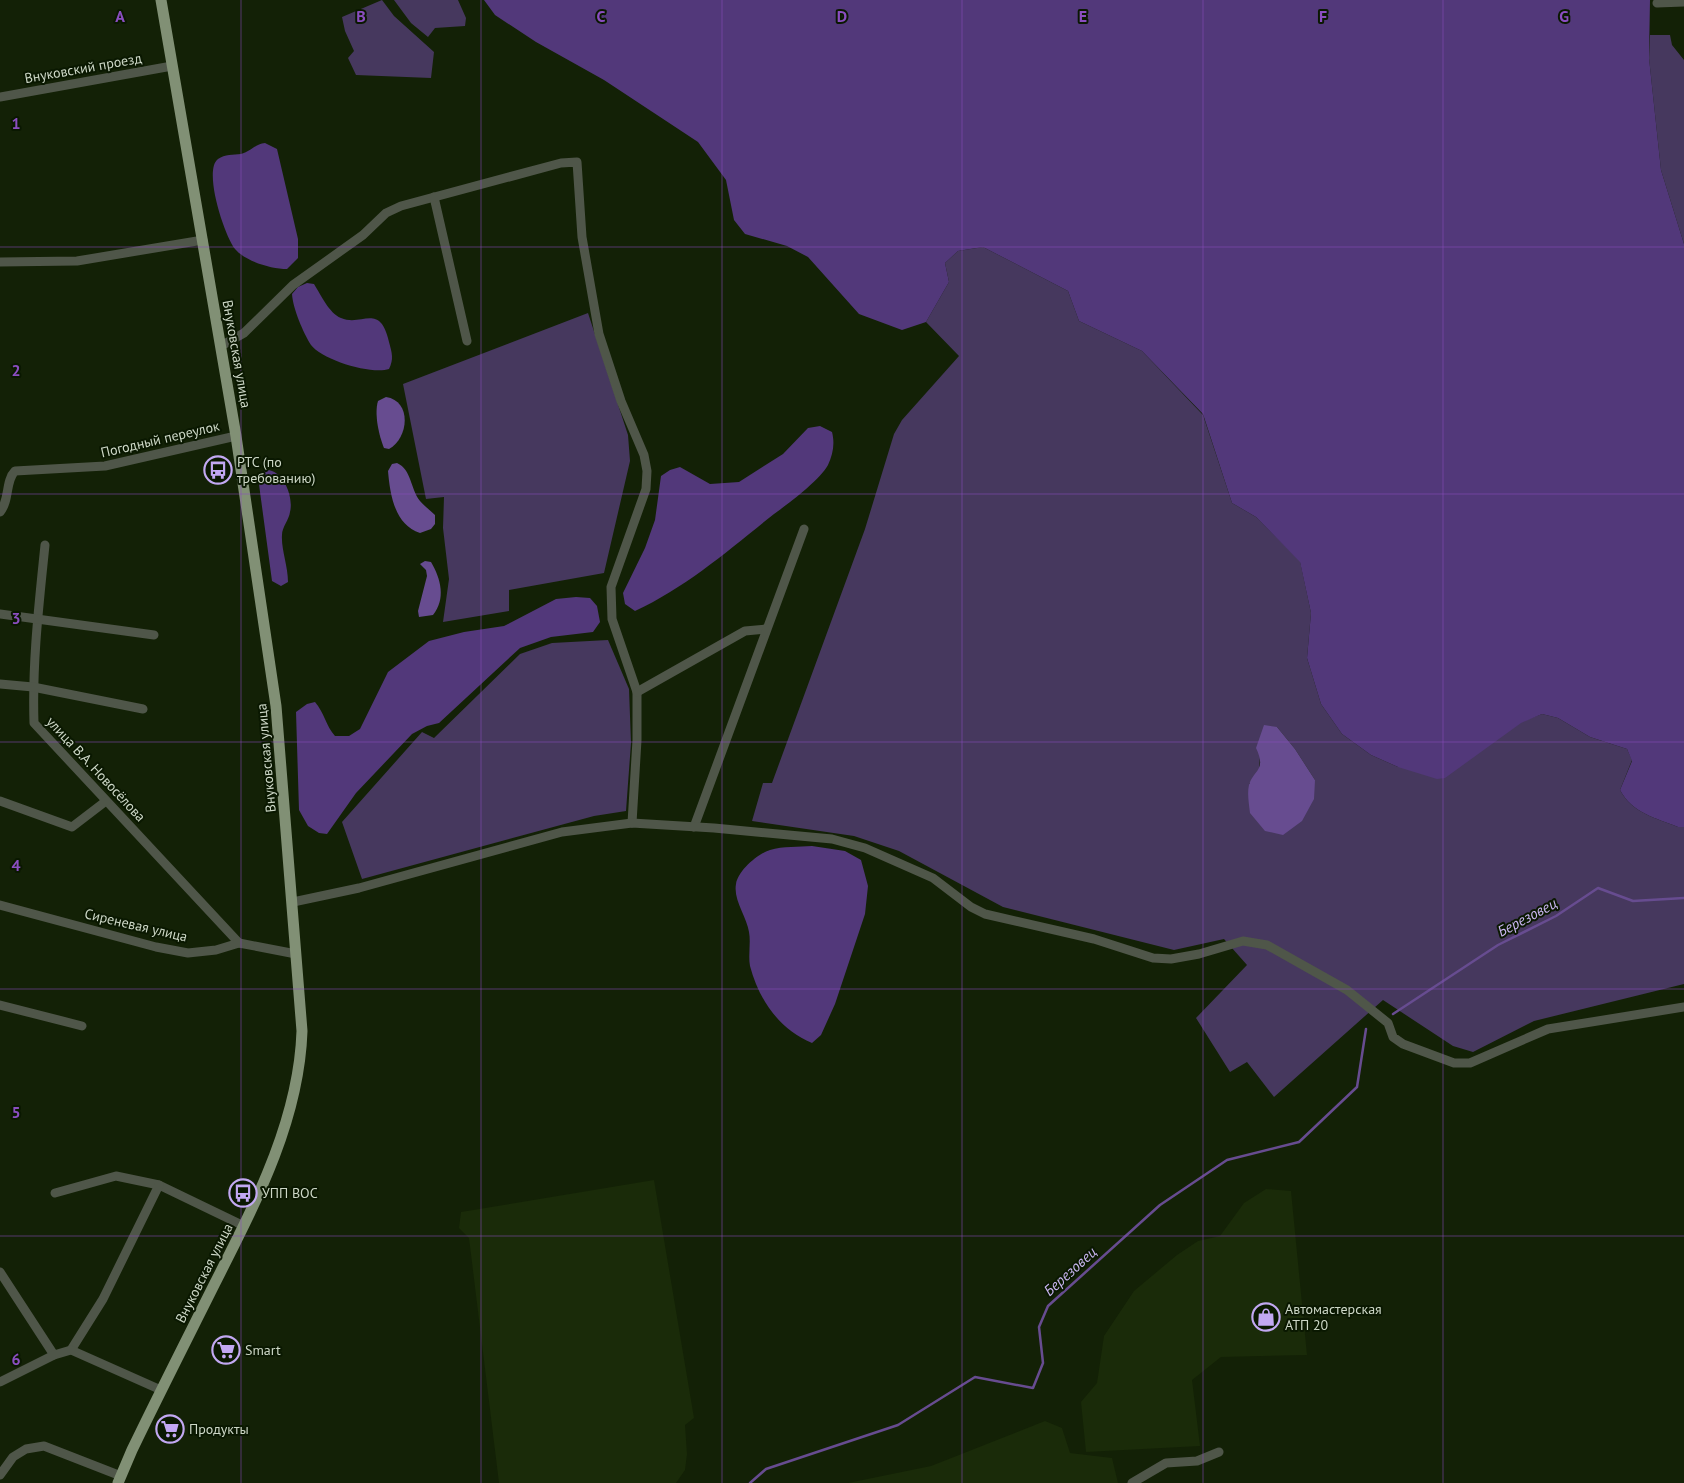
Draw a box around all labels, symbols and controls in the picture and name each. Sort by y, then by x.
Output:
text: A [115,6,125,26]
text: B [356,6,366,26]
text: C [597,6,606,26]
text: D [837,6,847,26]
text: E [1079,6,1087,26]
text: F [1319,6,1327,26]
text: G [1559,6,1569,26]
street label: Внуковский проезд [23,49,143,87]
text: 1 [11,113,21,133]
street label: Внуковская улица [219,299,255,409]
text: 2 [11,360,21,380]
street label: Погодный переулок [99,417,221,461]
place label: РТС (по требованию) [237,453,315,487]
bus stop icon: РТС (по требованию) [203,455,233,485]
text: 3 [11,608,21,628]
street label: Внуковская улица [252,703,280,813]
street label: улица В.А. Новосёлова [43,713,149,825]
text: 4 [11,855,21,875]
water label: Березовец [1494,893,1560,941]
street label: Сиреневая улица [83,904,189,946]
text: 5 [11,1102,21,1122]
bus stop icon: УПП ВОС [228,1178,258,1208]
place label: УПП ВОС [262,1184,318,1202]
street label: Внуковская улица [171,1220,237,1326]
water label: Березовец [1040,1242,1100,1300]
place label: Автомастерская АТП 20 [1285,1300,1382,1334]
shop icon: Автомастерская АТП 20 [1251,1302,1281,1332]
supermarket icon: Smart [211,1335,241,1365]
place label: Smart [245,1341,281,1359]
text: 6 [11,1349,21,1369]
supermarket icon: Продукты [155,1414,185,1444]
place label: Продукты [189,1420,249,1438]

